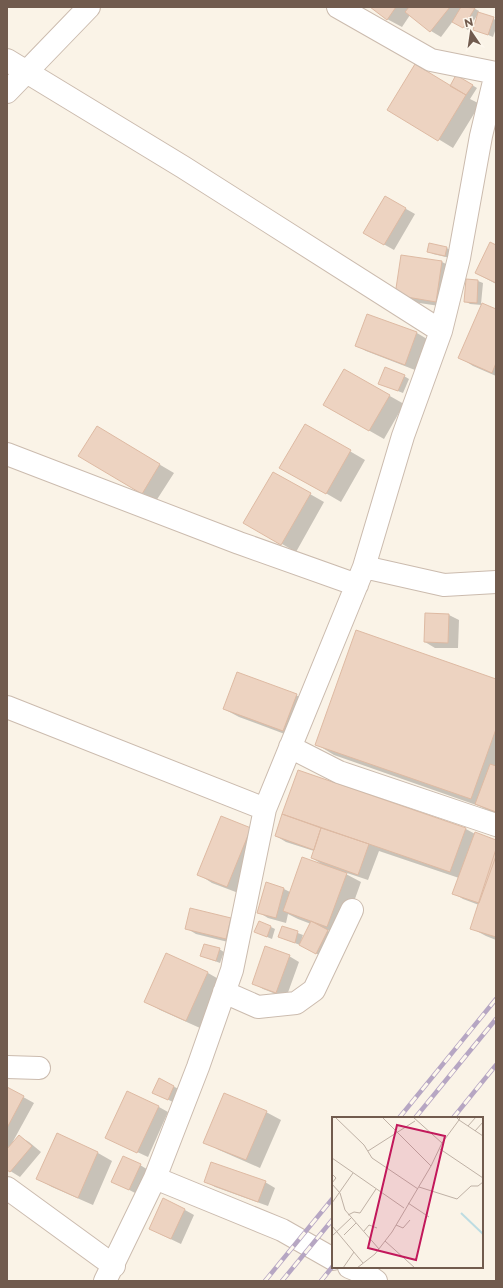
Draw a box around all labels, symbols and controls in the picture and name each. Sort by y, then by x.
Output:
north arrow [451,12,491,52]
text: N [463,14,475,30]
inset map [332,1117,483,1268]

